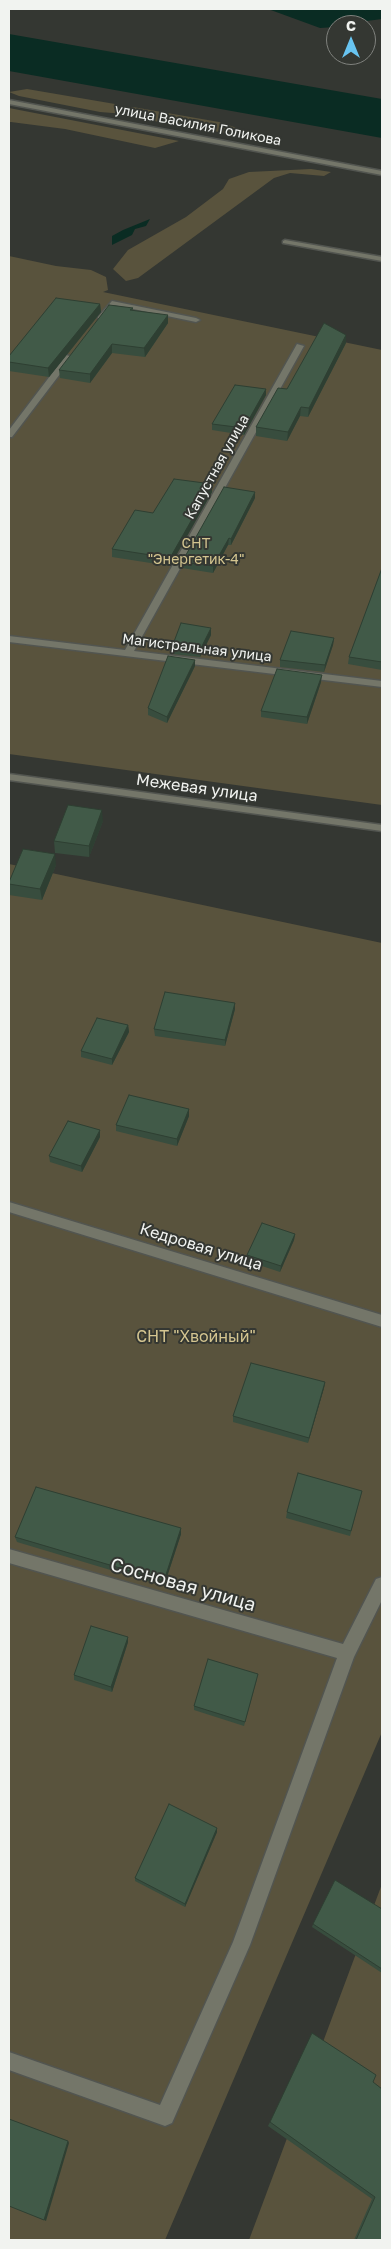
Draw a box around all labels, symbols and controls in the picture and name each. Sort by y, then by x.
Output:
north arrow [326,15,376,65]
text: С [346,17,356,34]
street label: улица Василия Голикова [113,101,283,149]
street label: Капустная улица [181,412,253,522]
park label: СНТ "Энергетик-4" [148,536,244,568]
street label: Магистральная улица [121,630,273,666]
street label: Межевая улица [135,770,259,806]
street label: Кедровая улица [137,1219,265,1275]
park label: СНТ "Хвойный" [136,1327,256,1347]
street label: Сосновая улица [108,1553,258,1617]

